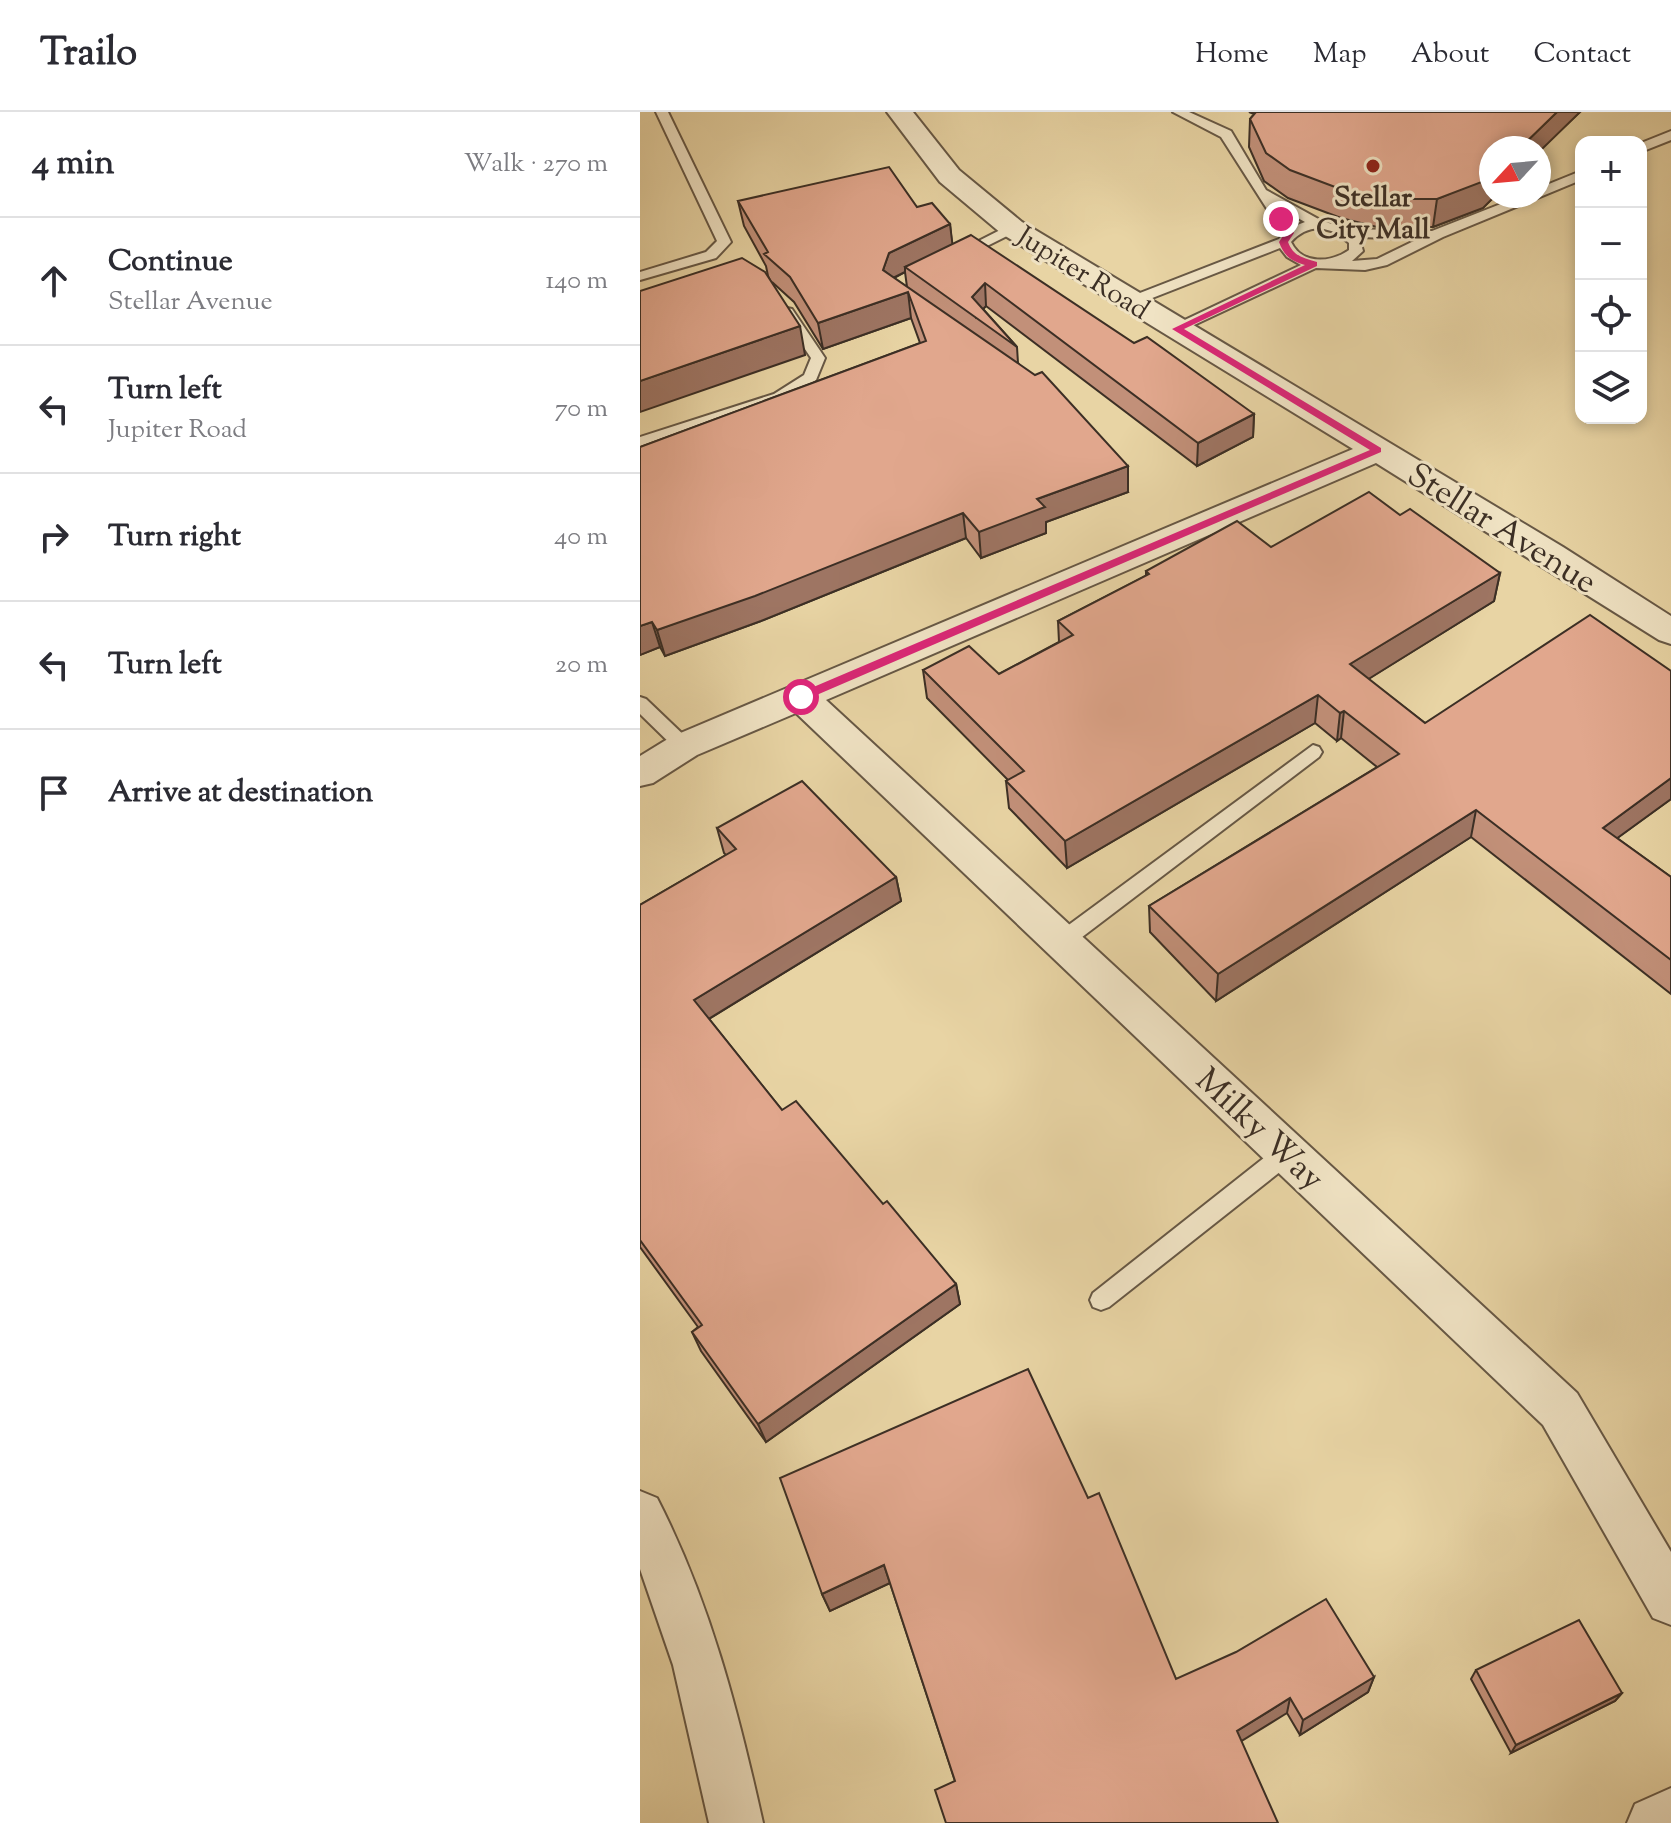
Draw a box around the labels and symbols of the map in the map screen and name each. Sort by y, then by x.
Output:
north arrow [1479,136,1551,208]
marker: Stellar City Mall [1364,157,1382,175]
place label: Stellar City Mall [1316,179,1430,251]
route end [1263,201,1299,237]
street label: Jupiter Road [1007,217,1157,331]
street label: Stellar Avenue [1397,452,1605,608]
route start [783,679,819,715]
street label: Milky Way [1183,1058,1334,1203]

